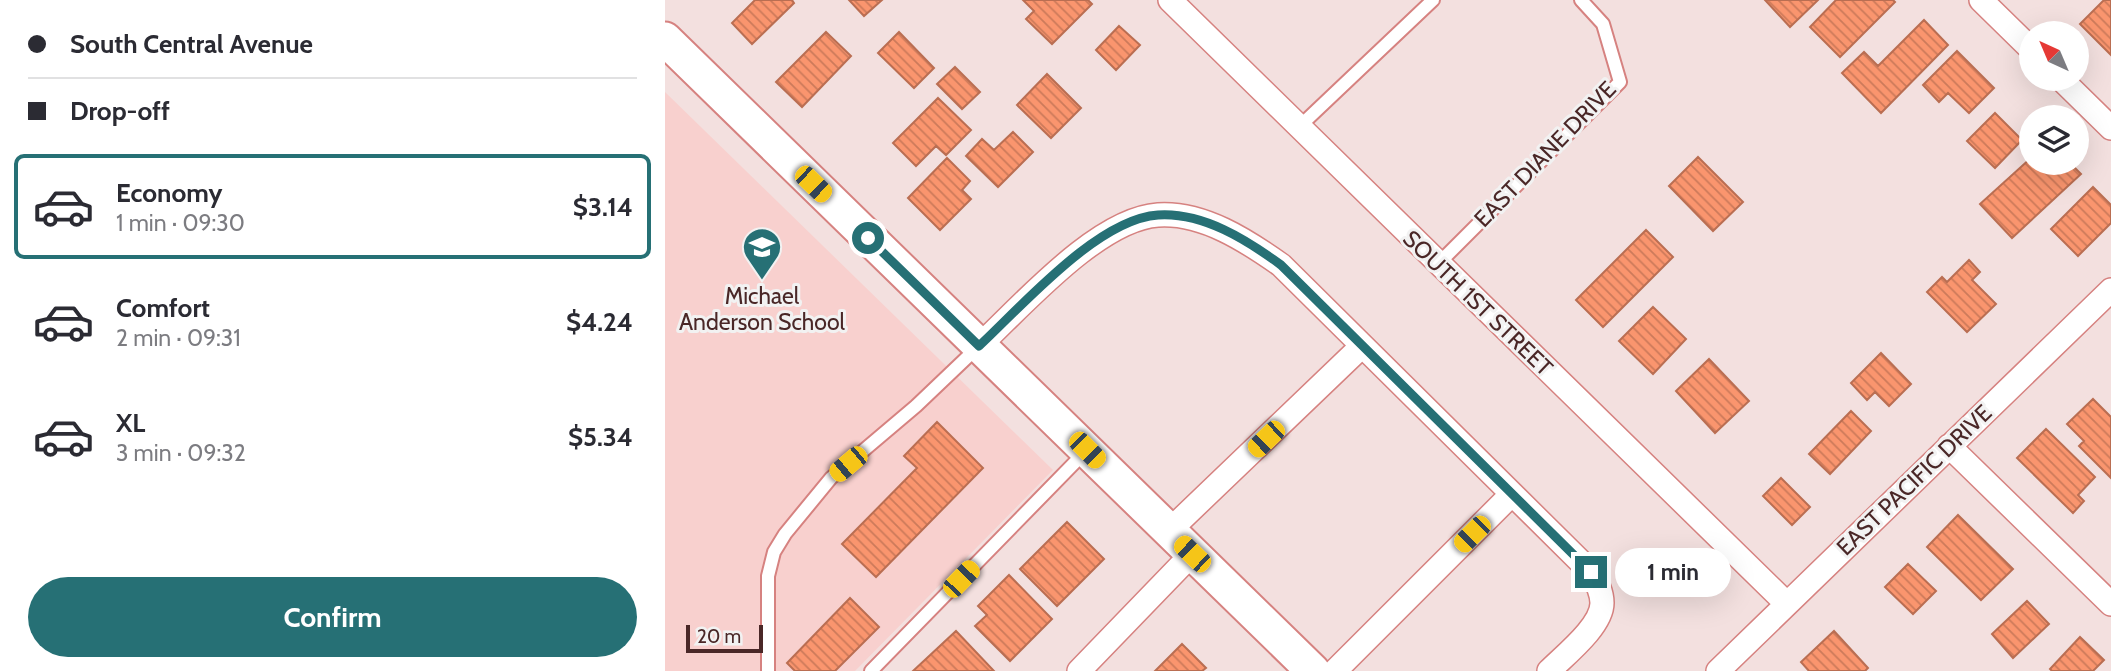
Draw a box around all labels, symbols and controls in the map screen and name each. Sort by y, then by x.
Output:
north arrow [2019,21,2089,91]
map controls [2019,21,2089,175]
text: South Central Avenue [70,28,313,60]
street label: EAST DIANE DRIVE [1468,75,1622,233]
text: Drop-off [70,95,170,127]
button: layers [2019,105,2089,175]
car [791,162,836,206]
icon: car [32,175,95,238]
text: Economy [116,177,222,209]
text: $3.14 [573,191,633,223]
text: 1 min · 09:30 [116,209,245,237]
route start [852,222,884,254]
street label: SOUTH 1ST STREET [1397,224,1559,382]
school or university icon: Michael Anderson School [741,226,783,281]
place label: Michael Anderson School [679,282,846,336]
icon: car [32,290,95,353]
text: Comfort [116,292,210,324]
text: $4.24 [566,306,633,338]
text: 2 min · 09:31 [116,324,241,352]
street label: EAST PACIFIC DRIVE [1831,399,1997,561]
icon: car [32,405,95,468]
text: XL [116,407,145,439]
car [1244,417,1289,461]
text: $5.34 [568,421,633,453]
car [1065,428,1110,472]
text: 3 min · 09:32 [116,439,246,467]
car [826,442,871,486]
car [1450,512,1495,556]
car [1170,532,1215,576]
callout: 1 min [1615,548,1731,596]
route end [1575,556,1607,588]
car [939,557,984,601]
text: 1 min [1647,558,1699,586]
button: Confirm [28,577,637,657]
scale bar [686,622,763,654]
text: 20 m [697,625,741,648]

